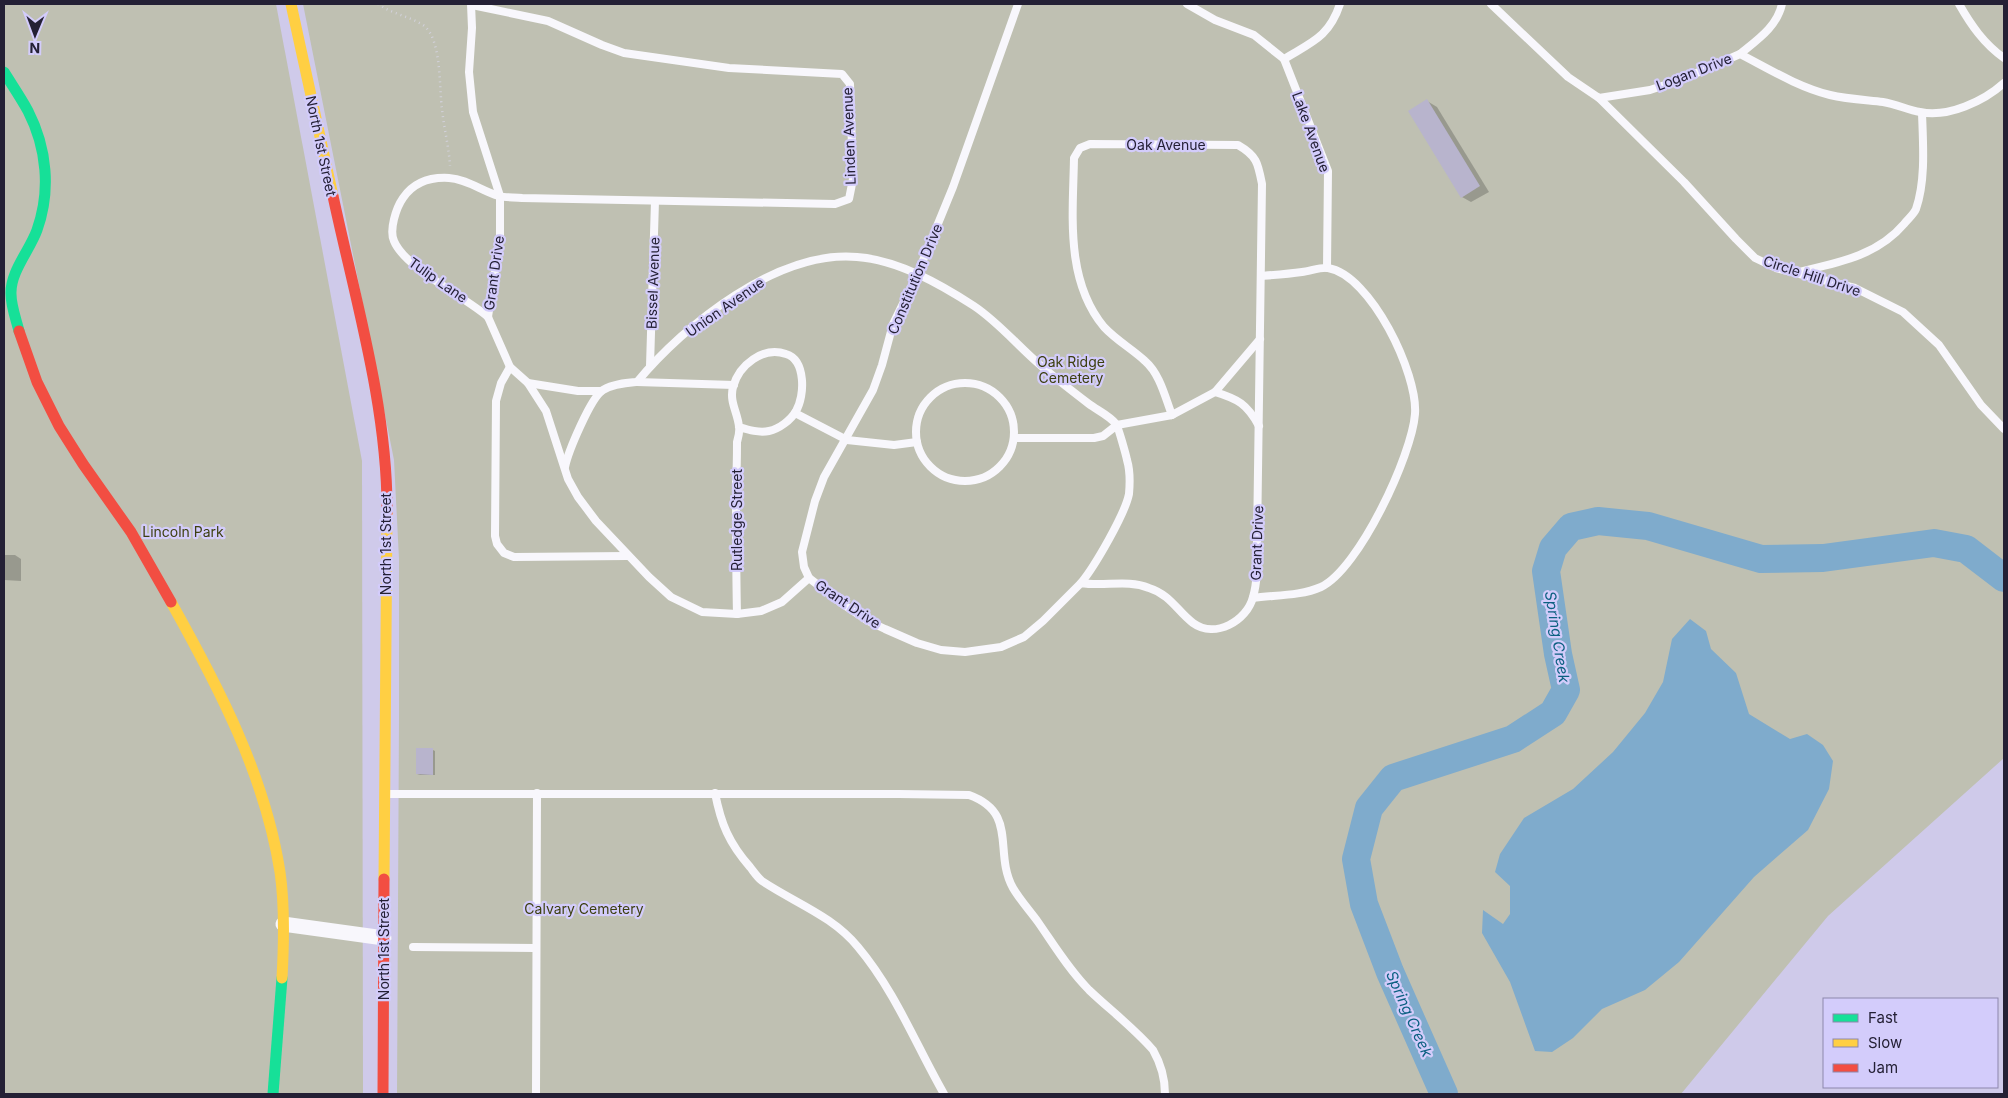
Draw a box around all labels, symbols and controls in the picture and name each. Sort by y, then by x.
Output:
north arrow [10,10,60,60]
text: N [29,40,40,57]
street label: Logan Drive [1654,49,1734,94]
street label: Linden Avenue [838,87,859,185]
street label: Lake Avenue [1289,89,1334,174]
street label: North 1st Street [303,94,341,198]
street label: Oak Avenue [1126,136,1206,153]
street label: Constitution Drive [884,221,946,337]
street label: Grant Drive [480,235,507,311]
street label: Bissel Avenue [642,237,663,329]
street label: Circle Hill Drive [1761,252,1863,299]
street label: Tulip Lane [406,253,471,306]
street label: Union Avenue [682,273,767,340]
park label: Oak Ridge Cemetery [1037,353,1105,386]
street label: Rutledge Street [728,468,745,571]
street label: North 1st Street [377,492,394,595]
street label: Grant Drive [1247,505,1266,581]
park label: Lincoln Park [142,523,224,540]
street label: Grant Drive [812,576,884,632]
water label: Spring Creek [1541,590,1574,685]
street label: North 1st Street [375,897,392,1000]
park label: Calvary Cemetery [524,900,644,917]
water label: Spring Creek [1382,968,1437,1061]
legend [1823,998,1998,1088]
text: Fast [1868,1008,1898,1027]
text: Slow [1868,1033,1902,1052]
text: Jam [1868,1058,1898,1077]

